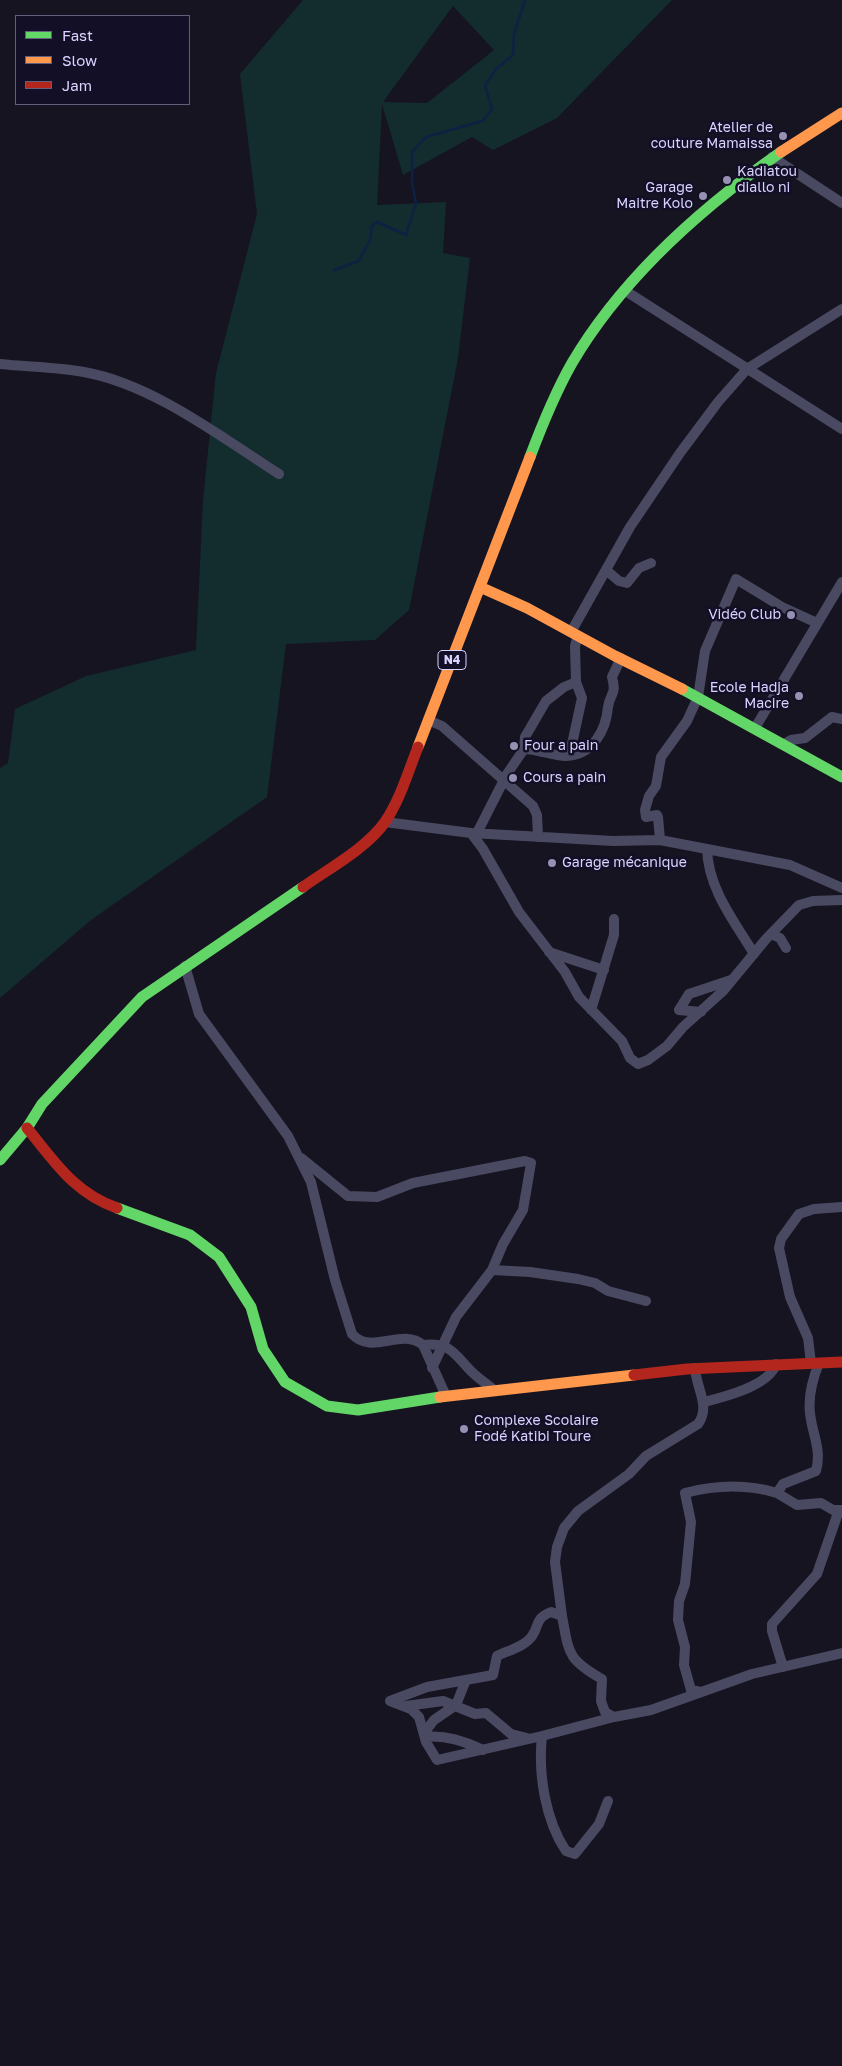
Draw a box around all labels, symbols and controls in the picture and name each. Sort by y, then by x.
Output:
legend [15,15,190,105]
text: Fast [62,26,93,44]
text: Slow [62,51,97,69]
text: Jam [62,76,92,94]
place label: Atelier de couture Mamaissa [651,120,773,152]
marker: Atelier de couture Mamaissa [777,130,789,142]
place label: Kadiatou diallo ni [737,164,797,196]
marker: Kadiatou diallo ni [721,174,733,186]
place label: Garage Maitre Kolo [616,180,693,212]
marker: Garage Maitre Kolo [697,190,709,202]
place label: Vidéo Club [708,607,781,623]
marker: Vidéo Club [785,609,797,621]
road number: N4 [438,650,466,670]
place label: Ecole Hadja Macire [710,680,789,712]
marker: Ecole Hadja Macire [793,690,805,702]
place label: Four a pain [524,738,598,754]
marker: Four a pain [508,740,520,752]
place label: Cours a pain [523,770,606,786]
marker: Cours a pain [507,772,519,784]
place label: Garage mécanique [562,855,687,871]
marker: Garage mécanique [546,857,558,869]
place label: Complexe Scolaire Fodé Katibi Toure [474,1413,599,1445]
marker: Complexe Scolaire Fodé Katibi Toure [458,1423,470,1435]

